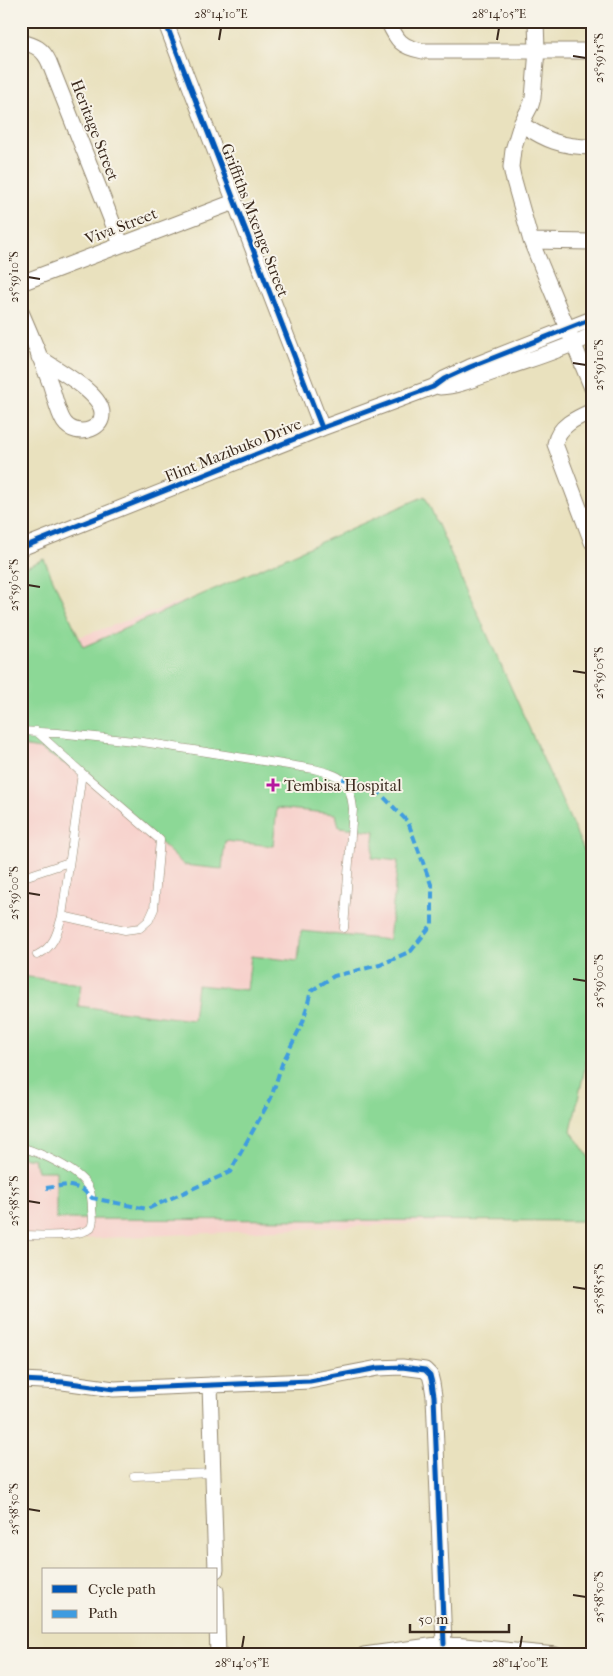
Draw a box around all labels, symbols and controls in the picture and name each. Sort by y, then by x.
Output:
text: 28°14'10"E [194,7,248,21]
text: 28°14'05"E [472,7,526,21]
text: 25°59'15"S [592,33,606,83]
street label: Heritage Street [67,77,123,184]
street label: Griffiths Mxenge Street [217,141,293,300]
street label: Viva Street [81,203,160,249]
text: 25°59'10"S [7,251,21,303]
text: 25°59'10"S [592,339,606,391]
street label: Flint Mazibuko Drive [162,414,304,486]
text: 25°59'05"S [7,559,21,611]
text: 25°59'05"S [592,647,606,699]
place label: Tembisa Hospital [284,776,402,795]
marker: Tembisa Hospital [266,778,280,792]
text: 25°59'00"S [7,866,21,920]
text: 25°59'00"S [592,954,606,1008]
text: 25°58'55"S [7,1176,21,1226]
text: 25°58'55"S [592,1264,606,1314]
text: 25°58'50"S [7,1483,21,1535]
legend [42,1568,218,1634]
text: 25°58'50"S [592,1571,606,1623]
text: Cycle path [88,1580,156,1598]
scale bar [410,1601,509,1633]
text: Path [88,1604,118,1622]
text: 50 m [418,1610,449,1628]
text: 28°14'05"E [215,1656,269,1670]
text: 28°14'00"E [492,1656,548,1670]

